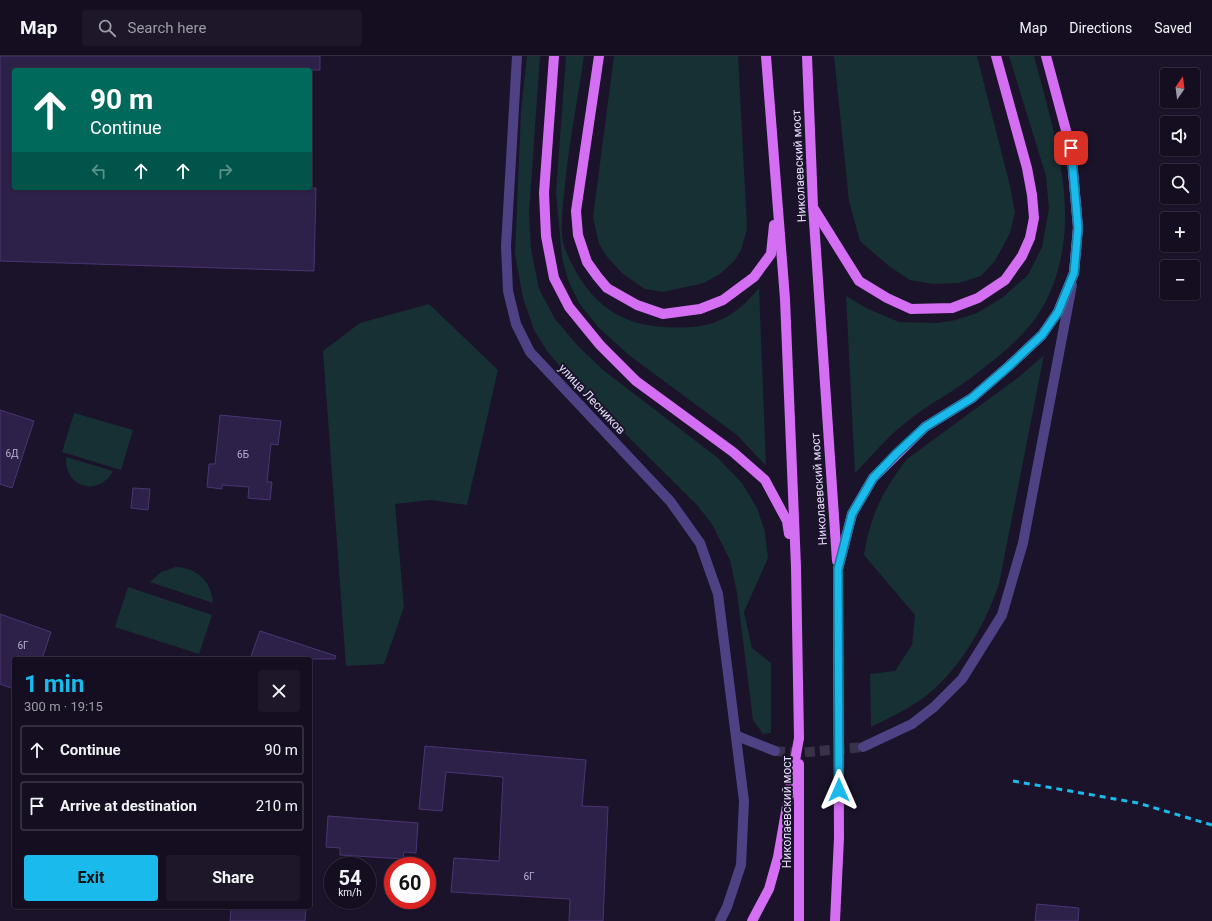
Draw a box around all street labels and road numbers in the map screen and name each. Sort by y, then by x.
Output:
street label: Николаевский мост [789,109,809,223]
street label: улица Лесников [556,361,628,437]
street label: Николаевский мост [808,432,830,546]
street label: Николаевский мост [780,755,794,868]

